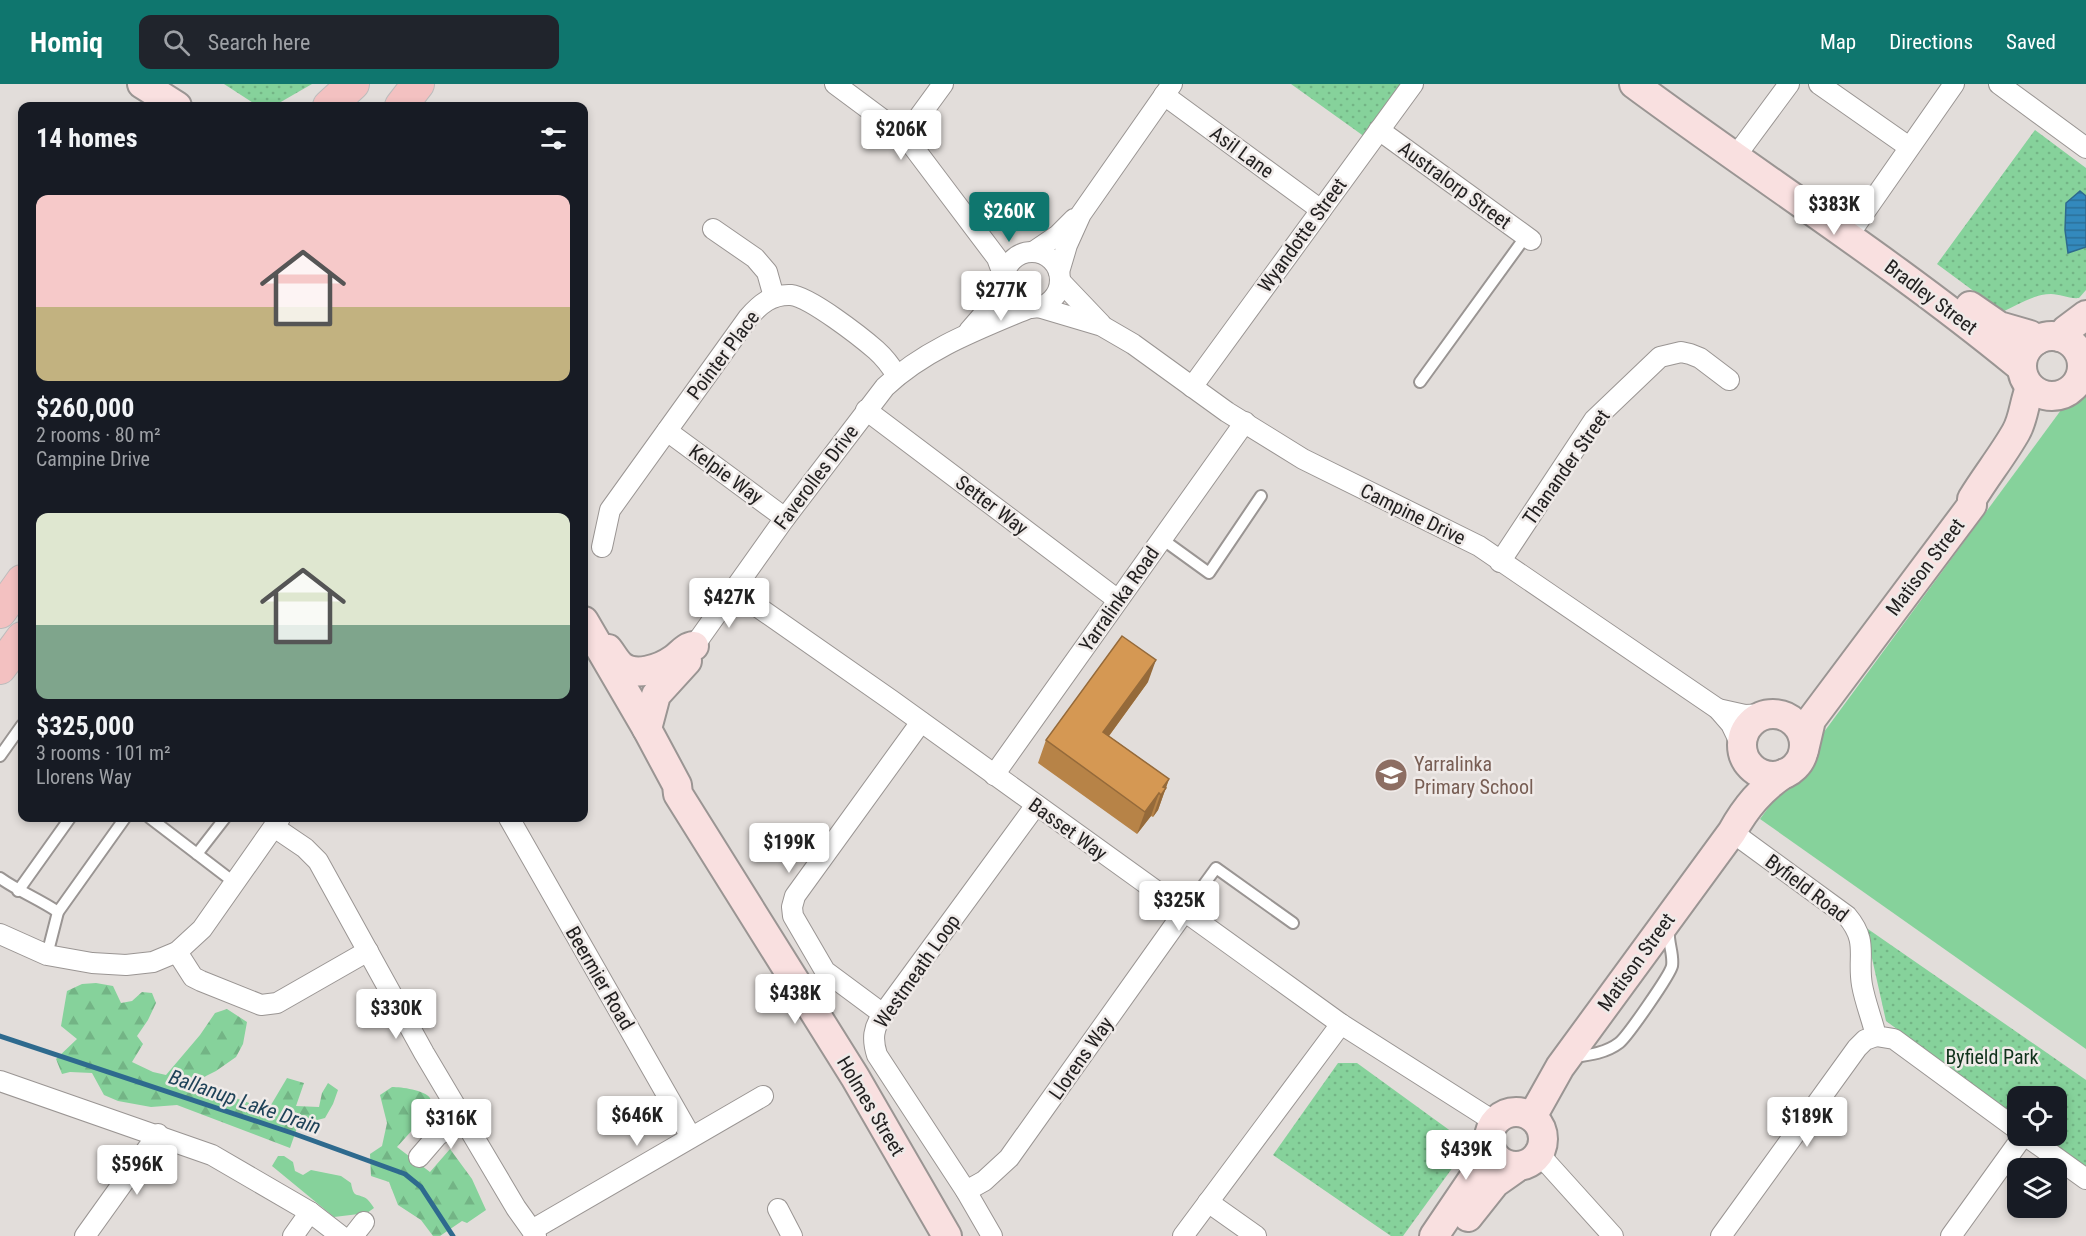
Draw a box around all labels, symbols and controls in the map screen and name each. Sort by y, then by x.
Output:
search box [139,15,559,69]
text: Homiq [30,26,103,59]
icon: search [160,26,193,59]
text: Search here [208,30,310,55]
text: Map [1820,30,1856,54]
text: Directions [1889,30,1973,54]
text: Saved [2006,30,2056,54]
pin: $206K [859,110,943,161]
text: $206K [875,117,927,141]
street label: Asil Lane [1206,121,1278,183]
icon: filters [537,122,570,155]
text: 14 homes [36,123,138,153]
street label: Australorp Street [1394,136,1516,234]
street label: Wyandotte Street [1253,173,1352,297]
pin: $383K [1792,185,1876,236]
pin: $260K [967,192,1051,243]
text: $383K [1808,192,1860,216]
text: $260K [983,199,1035,223]
icon: home [249,234,357,342]
street label: Bradley Street [1880,254,1982,340]
pin: $277K [959,271,1043,322]
text: $277K [975,278,1027,302]
street label: Pointer Place [682,306,764,404]
text: $260,000 [36,393,134,423]
street label: Thanander Street [1517,405,1615,529]
street label: Faverolles Drive [769,420,863,534]
text: 2 rooms · 80 m² [36,423,161,447]
street label: Kelpie Way [684,439,768,509]
text: Campine Drive [36,447,150,471]
street label: Setter Way [951,470,1033,540]
street label: Campine Drive [1357,478,1469,550]
street label: Matison Street [1881,514,1969,620]
street label: Yarralinka Road [1074,542,1164,656]
icon: home [249,552,357,660]
pin: $427K [687,578,771,629]
text: $427K [703,585,755,609]
text: $325,000 [36,711,134,741]
text: 3 rooms · 101 m² [36,741,171,765]
place label: Yarralinka Primary School [1414,752,1534,799]
school or university icon: Yarralinka Primary School [1373,757,1409,793]
text: Llorens Way [36,765,132,789]
street label: Basset Way [1024,792,1112,866]
pin: $199K [747,823,831,874]
text: $199K [763,830,815,854]
street label: Byfield Road [1761,849,1853,927]
pin: $325K [1137,881,1221,932]
text: $325K [1153,888,1205,912]
street label: Matison Street [1592,908,1680,1016]
street label: Westmeath Loop [869,910,965,1032]
street label: Beermier Road [561,922,639,1034]
pin: $438K [753,974,837,1025]
text: $438K [769,981,821,1005]
pin: $330K [354,989,438,1040]
text: $330K [370,996,422,1020]
street label: Llorens Way [1044,1012,1118,1104]
park label: Byfield Park [1945,1045,2039,1069]
street label: Holmes Street [832,1052,910,1160]
water label: Ballanup Lake Drain [166,1065,324,1139]
map controls [2007,1086,2067,1218]
button: locate [2007,1086,2067,1146]
pin: $646K [595,1096,679,1147]
pin: $189K [1765,1097,1849,1148]
pin: $316K [409,1099,493,1150]
text: $646K [611,1103,663,1127]
text: $189K [1781,1104,1833,1128]
text: $316K [425,1106,477,1130]
pin: $439K [1424,1130,1508,1181]
text: $439K [1440,1137,1492,1161]
pin: $596K [95,1145,179,1196]
text: $596K [111,1152,163,1176]
button: layers [2007,1158,2067,1218]

